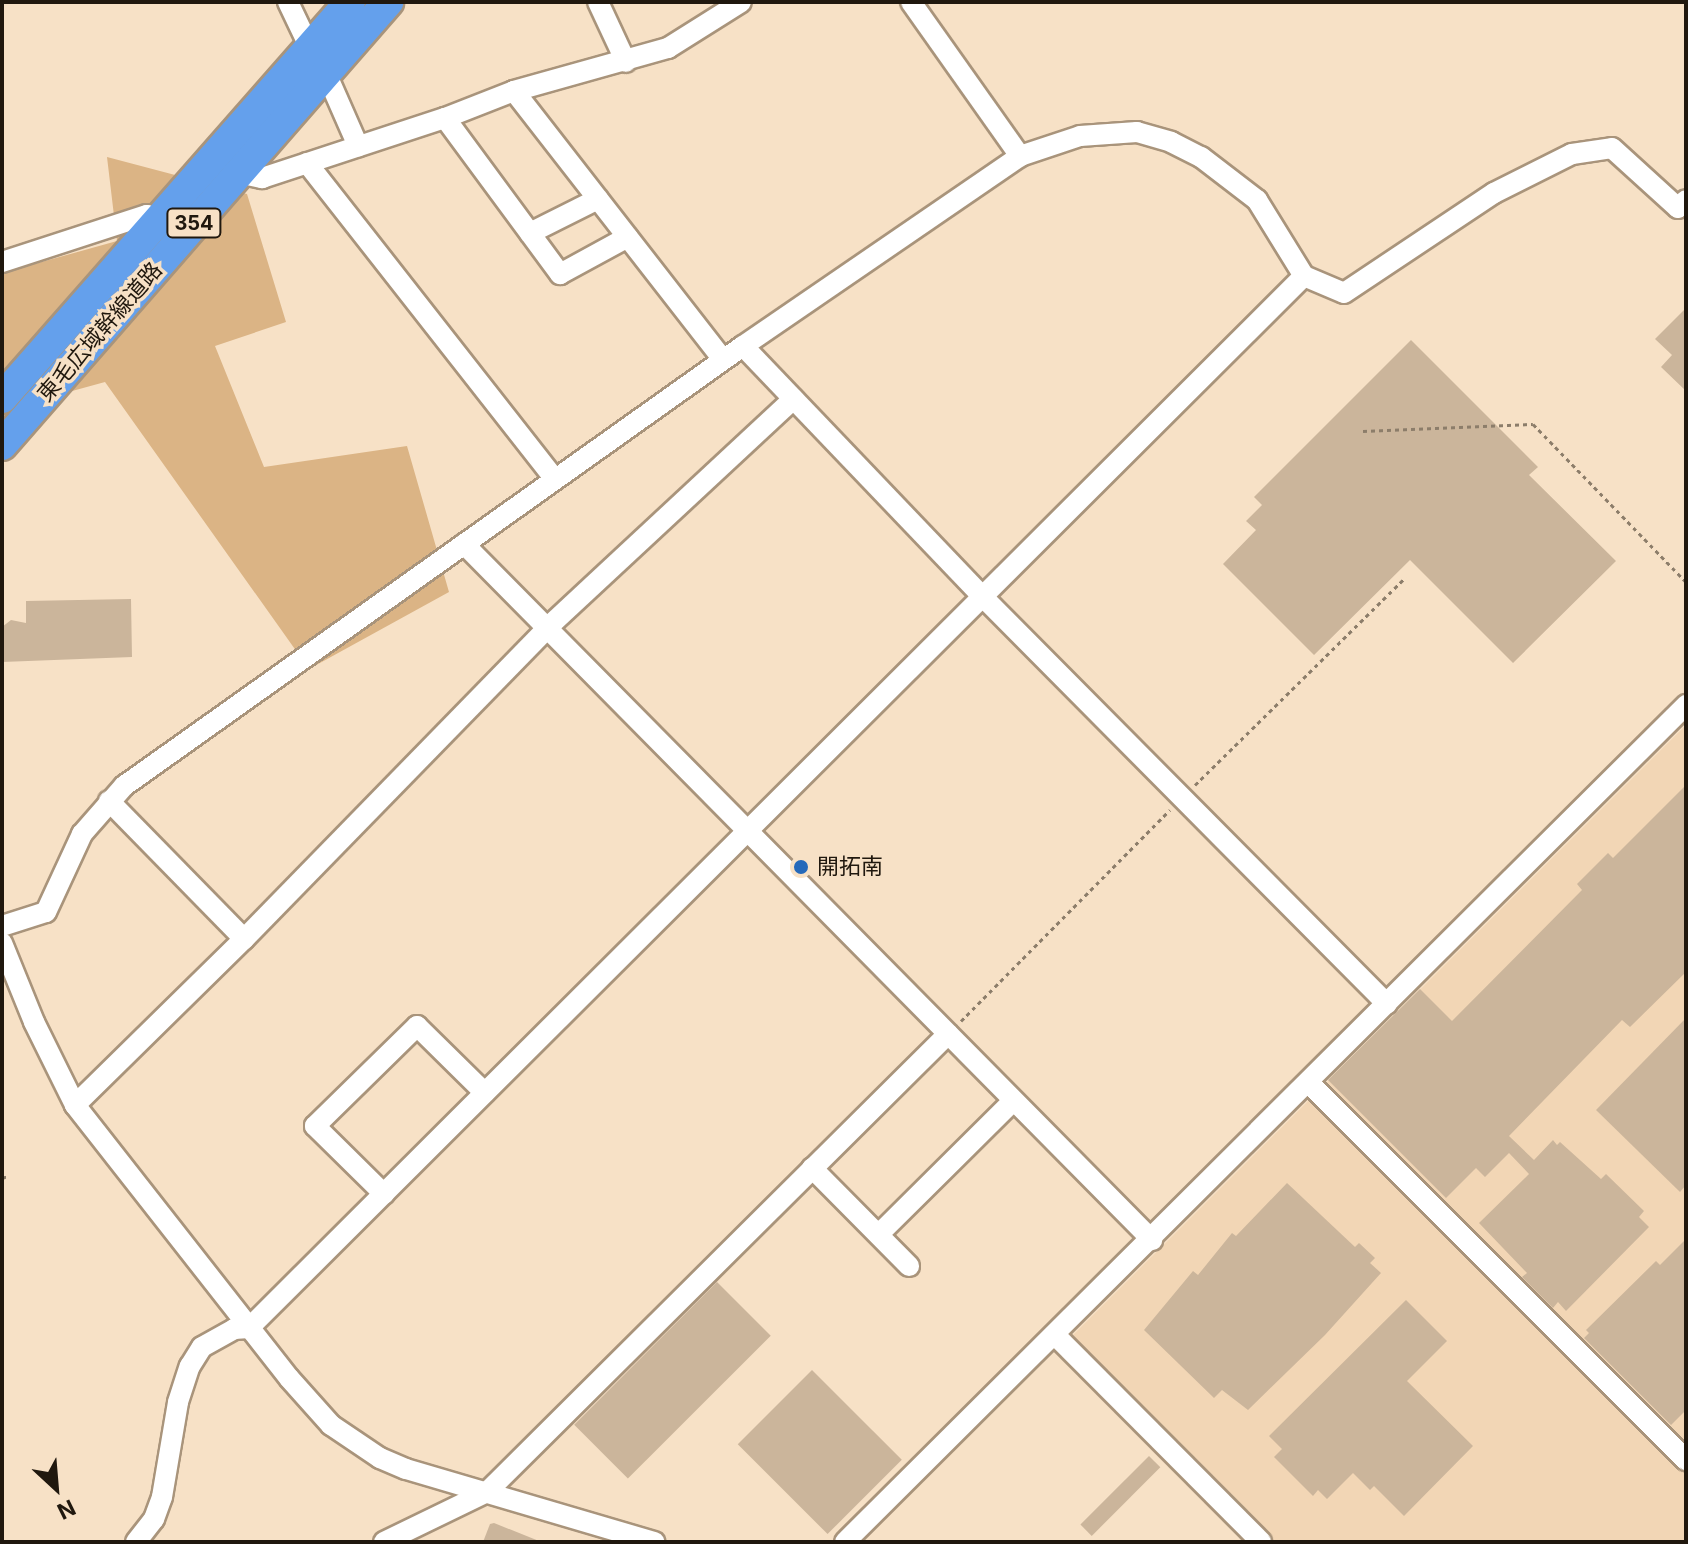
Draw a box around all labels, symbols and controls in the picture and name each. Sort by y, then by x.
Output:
road number: 354 [166,207,222,239]
street label: 東毛広域幹線道路 [32,257,168,407]
place label: 開拓南 [817,854,883,880]
marker: 開拓南 [792,858,810,876]
north arrow [16,1448,96,1528]
text: N [53,1494,80,1525]

